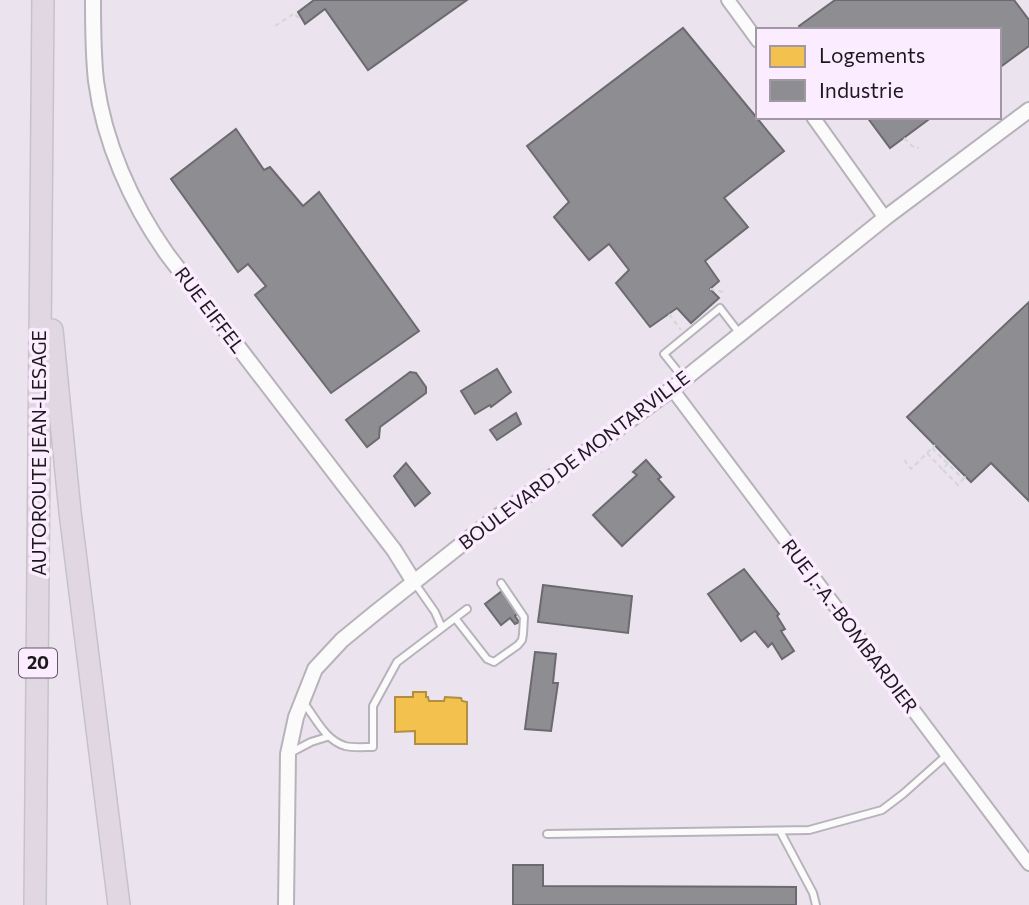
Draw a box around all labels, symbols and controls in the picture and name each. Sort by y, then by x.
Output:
legend [756,28,1001,119]
text: Logements [819,42,925,67]
text: Industrie [819,77,904,102]
street label: RUE EIFFEL [171,262,250,357]
street label: AUTOROUTE JEAN-LESAGE [27,330,50,576]
street label: BOULEVARD DE MONTARVILLE [454,365,694,554]
street label: RUE J.-A.-BOMBARDIER [778,534,923,717]
road number: 20 [19,648,57,678]

